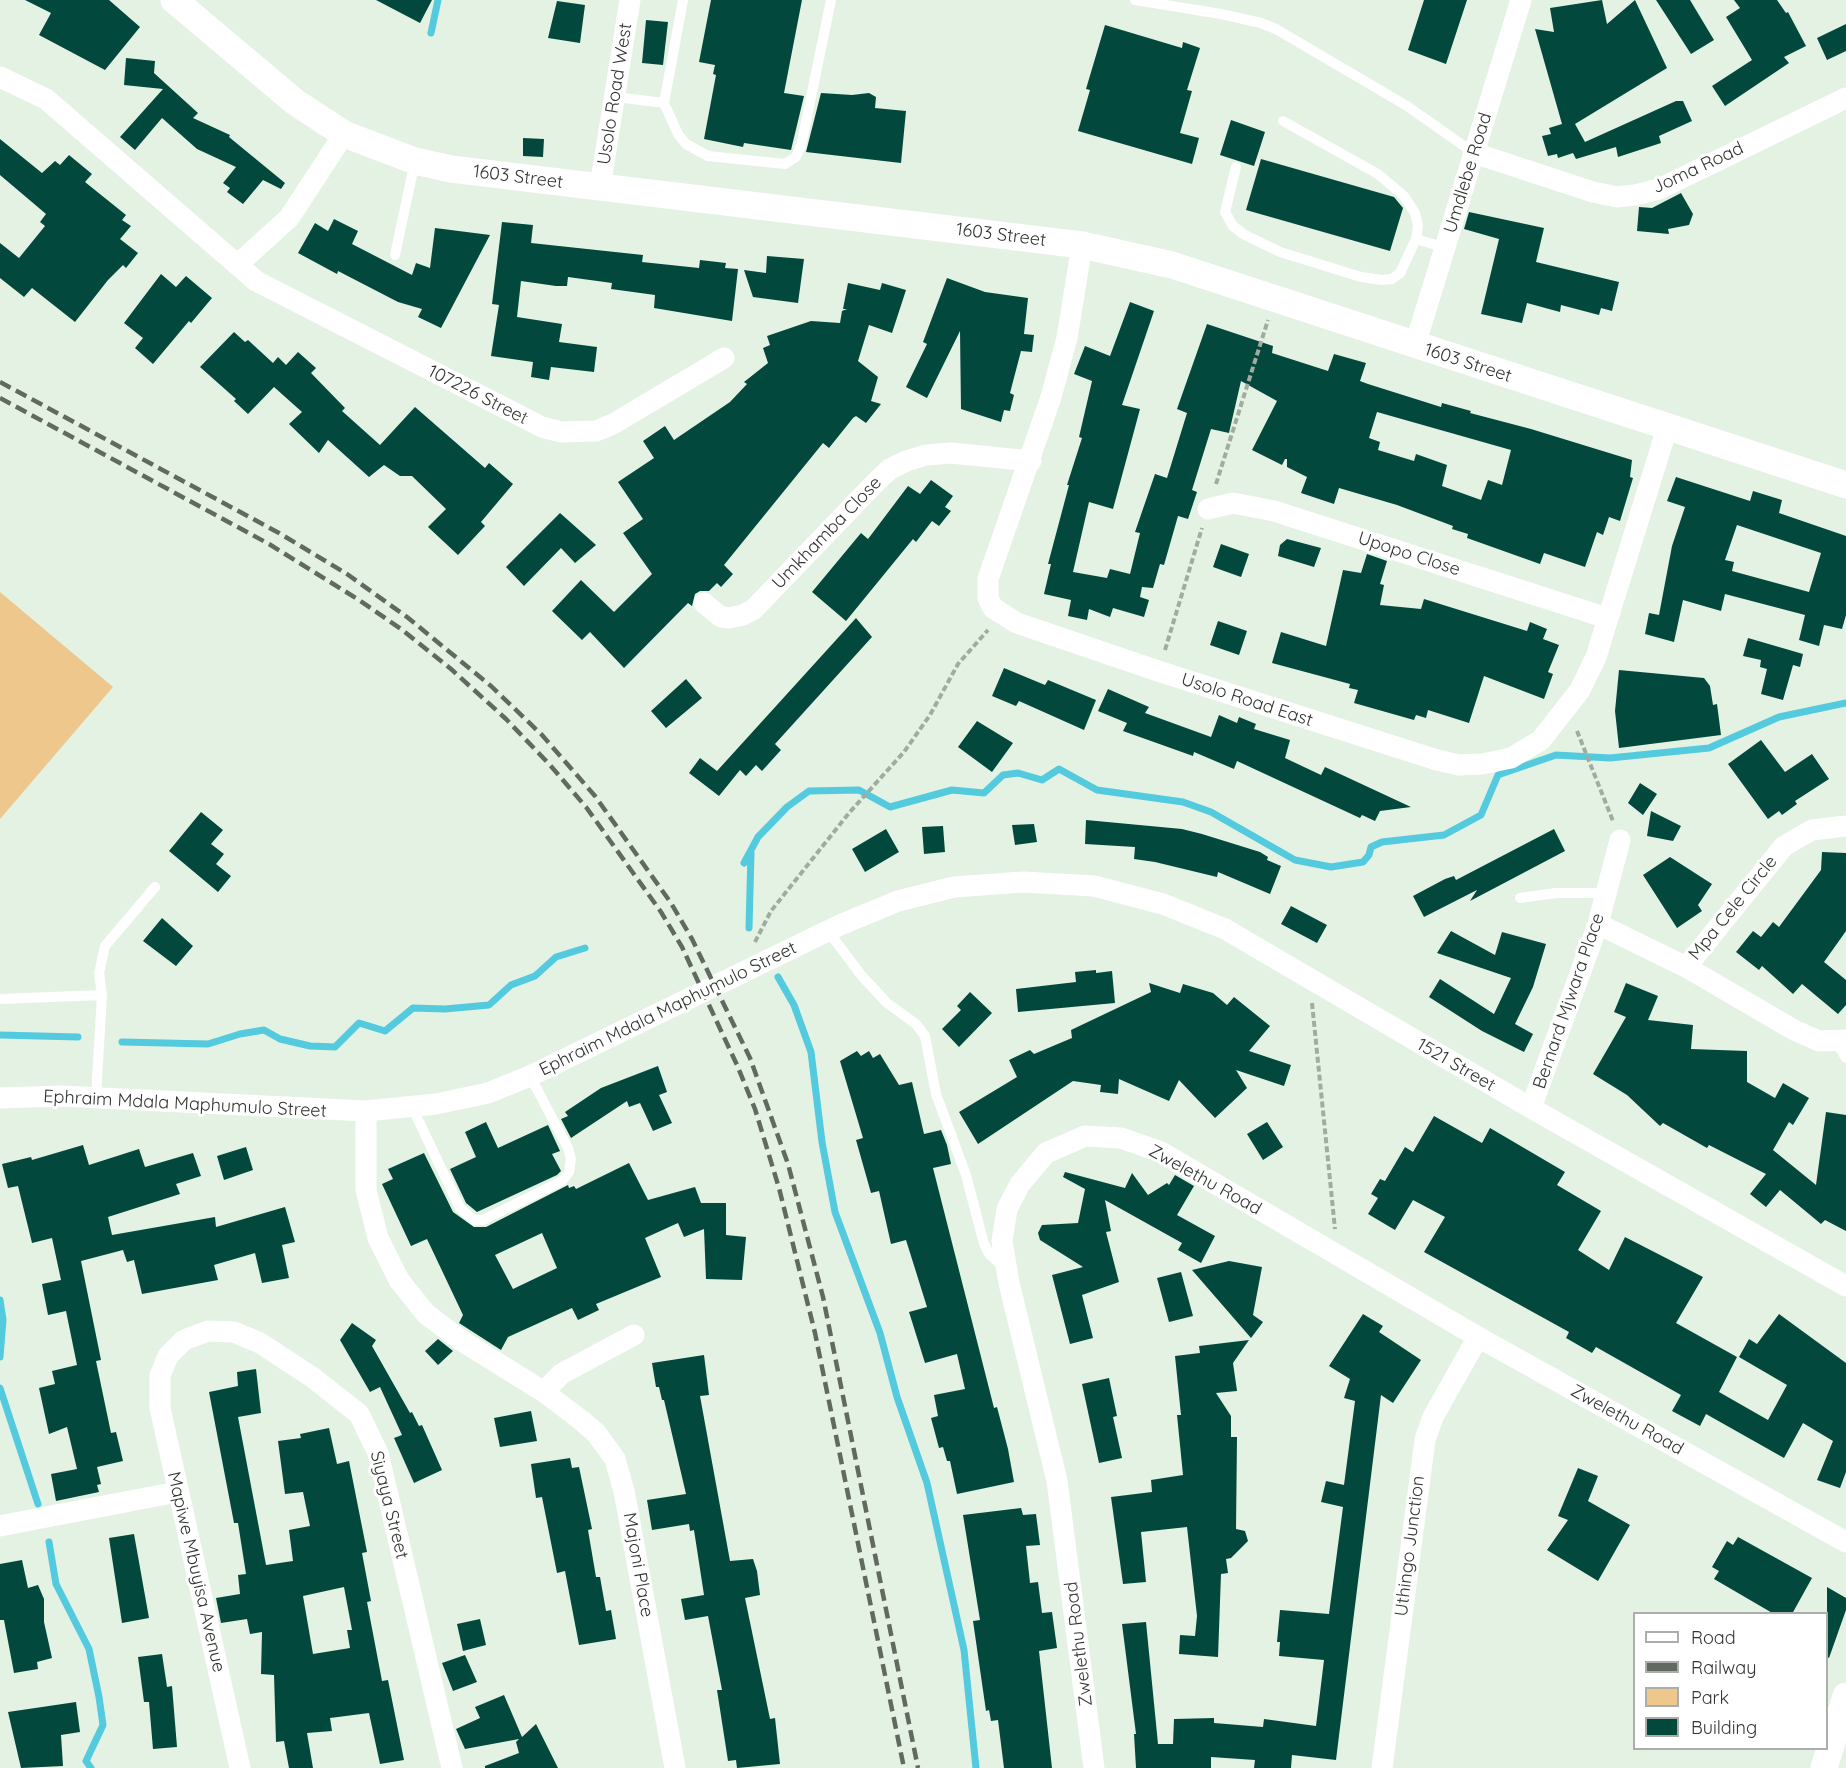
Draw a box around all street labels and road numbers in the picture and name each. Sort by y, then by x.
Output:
street label: Usolo Road West [593,22,637,166]
street label: Umdlebe Road [1439,110,1497,236]
street label: Joma Road [1649,137,1747,199]
street label: 1603 Street [472,161,564,193]
street label: 1603 Street [955,219,1047,251]
street label: 1603 Street [1422,339,1514,387]
street label: 107226 Street [424,361,532,429]
street label: Umkhamba Close [768,472,886,594]
street label: Upopo Close [1355,527,1463,581]
street label: Usolo Road East [1178,669,1316,731]
street label: Mpa Cele Circle [1684,851,1782,965]
street label: Bernard Mjwara Place [1529,910,1609,1092]
street label: Ephraim Mdala Maphumulo Street [536,937,800,1081]
street label: 1521 Street [1413,1034,1499,1096]
street label: Ephraim Mdala Maphumulo Street [43,1086,327,1122]
street label: Zwelethu Road [1145,1140,1265,1220]
street label: Zwelethu Road [1567,1380,1687,1460]
street label: Siyaya Street [365,1449,413,1561]
street label: Mapiwe Mbuyisa Avenue [162,1470,230,1674]
street label: Uthingo Junction [1391,1474,1429,1618]
street label: Majoni Place [618,1511,658,1619]
street label: Zwelethu Road [1061,1580,1097,1708]

